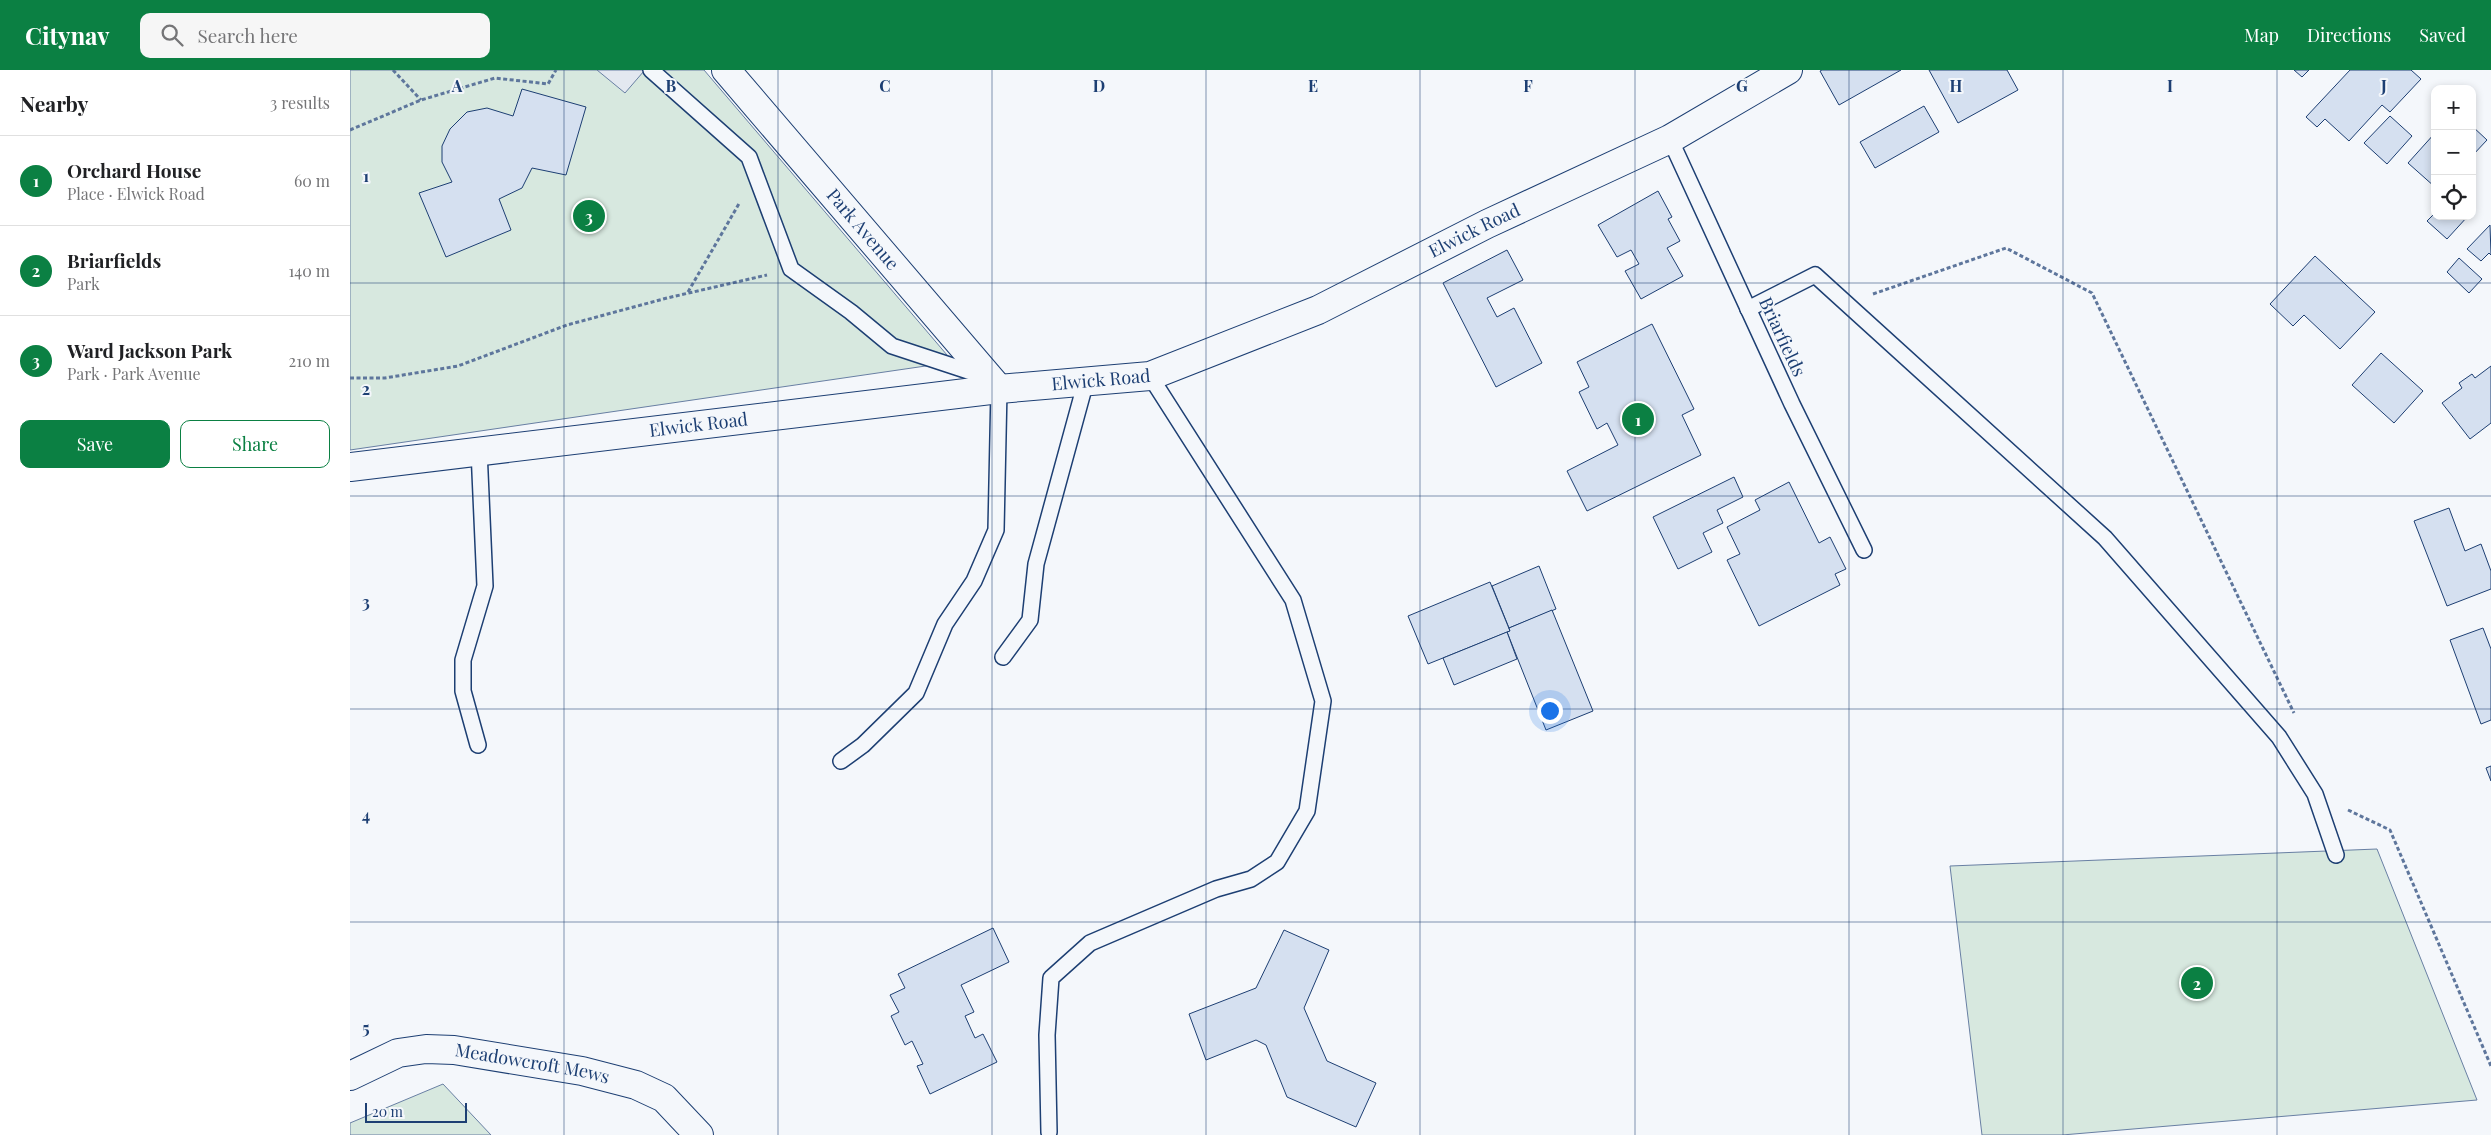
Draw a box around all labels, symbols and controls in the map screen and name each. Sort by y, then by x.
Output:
search box [140,13,490,58]
text: Citynav [25,19,110,51]
icon: search [158,21,186,49]
text: Search here [198,22,298,48]
text: Map [2244,23,2279,47]
text: Directions [2307,23,2391,47]
text: Saved [2419,23,2466,47]
text: A [451,75,463,96]
text: B [666,75,677,96]
text: C [879,75,891,96]
text: D [1093,75,1105,96]
text: E [1308,75,1318,96]
text: F [1523,75,1533,96]
text: G [1736,75,1748,96]
text: H [1950,75,1963,96]
text: I [2167,75,2173,96]
text: J [2380,75,2387,96]
map controls [2431,85,2476,220]
button: + [2431,85,2476,130]
text: Nearby [20,89,89,117]
text: 3 results [270,92,330,113]
button: − [2431,130,2476,175]
text: Orchard House [67,157,201,183]
text: 1 [363,165,369,186]
text: 1 [33,170,39,191]
text: 60 m [294,170,330,191]
button: locate [2431,175,2476,220]
text: Place · Elwick Road [67,183,205,204]
street label: Park Avenue [822,183,905,275]
pin: 3 [573,197,605,235]
street label: Elwick Road [1424,197,1524,263]
text: Briarfields [67,247,161,273]
text: 2 [32,260,40,281]
text: 140 m [288,260,330,281]
text: Park [67,273,100,294]
street label: Briarfields [1754,293,1812,380]
text: Ward Jackson Park [67,337,232,363]
text: 3 [32,350,40,371]
text: 210 m [289,350,330,371]
text: Park · Park Avenue [67,363,201,384]
street label: Elwick Road [1050,363,1152,395]
text: 2 [362,378,370,399]
pin: 1 [1622,400,1654,438]
street label: Elwick Road [648,406,750,442]
button: Save [20,420,170,468]
button: Share [180,420,330,468]
text: 3 [362,591,370,612]
your location [1537,698,1563,724]
text: 4 [362,804,370,825]
pin: 2 [2181,964,2213,1002]
text: 5 [362,1017,370,1038]
street label: Meadowcroft Mews [453,1037,612,1089]
scale bar [365,1100,468,1123]
text: 20 m [372,1102,403,1121]

